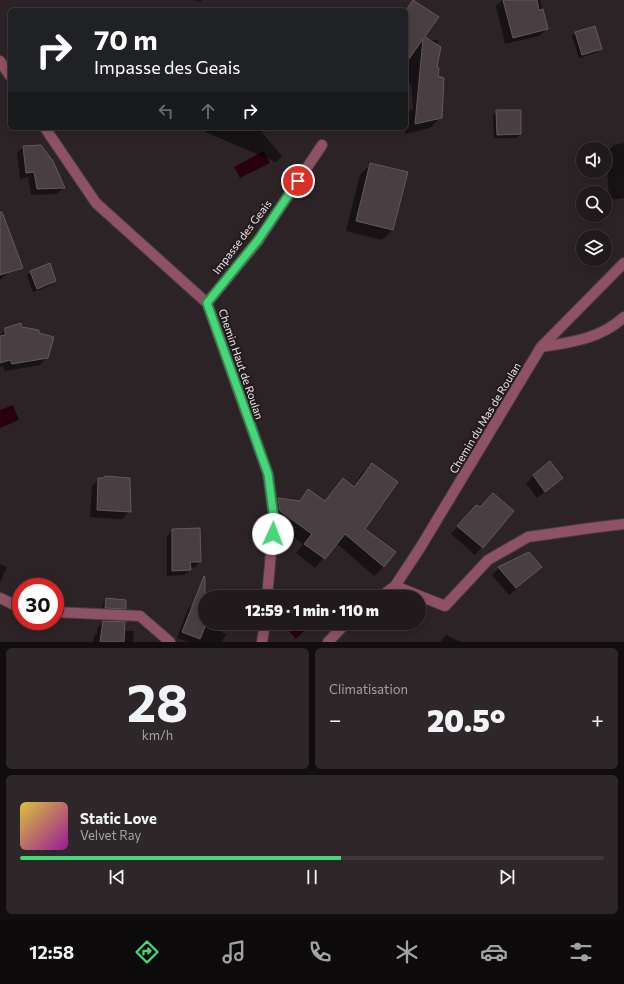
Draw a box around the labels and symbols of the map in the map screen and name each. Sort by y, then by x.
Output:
pin [281,164,315,198]
street label: Impasse des Geais [209,197,274,276]
street label: Chemin Haut de Roulan [216,307,267,421]
street label: Chemin du Mas de Roulan [446,360,523,476]
position arrow [252,513,294,555]
speed limit sign: 30 [12,578,64,630]

